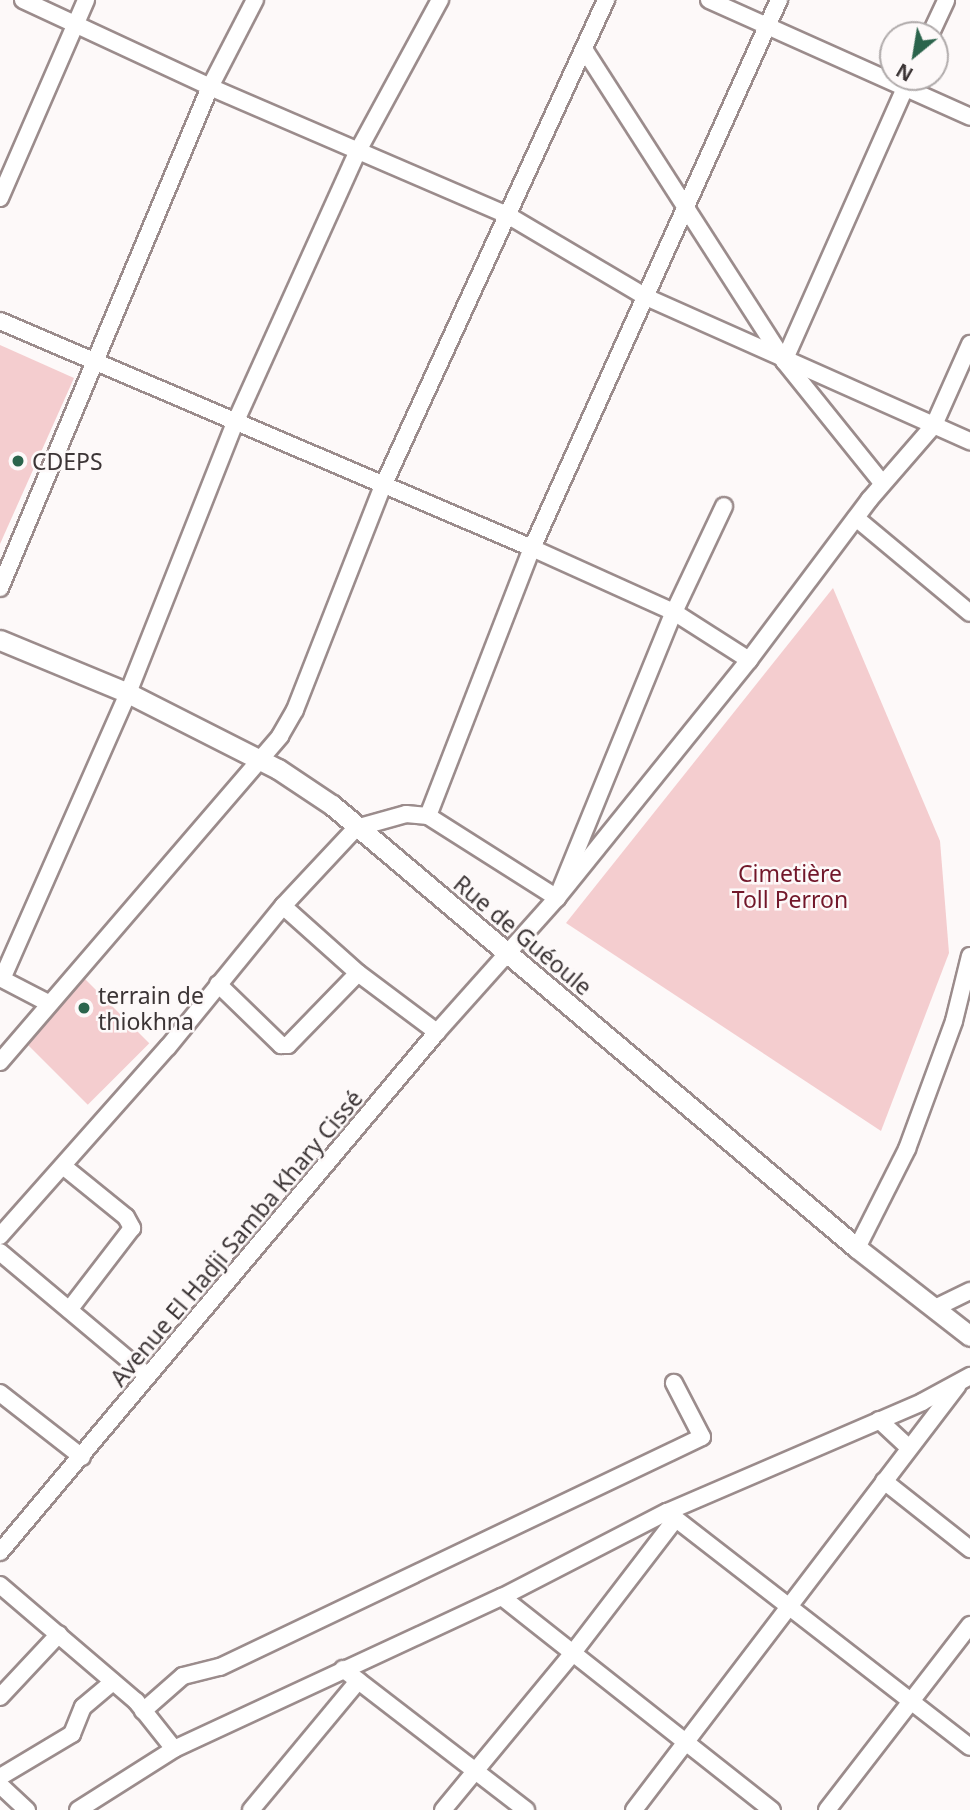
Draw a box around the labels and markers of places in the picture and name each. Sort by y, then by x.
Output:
place label: CDEPS [32,447,103,475]
marker: CDEPS [10,453,26,469]
place label: terrain de thiokhna [98,981,204,1035]
marker: terrain de thiokhna [76,1000,92,1016]

